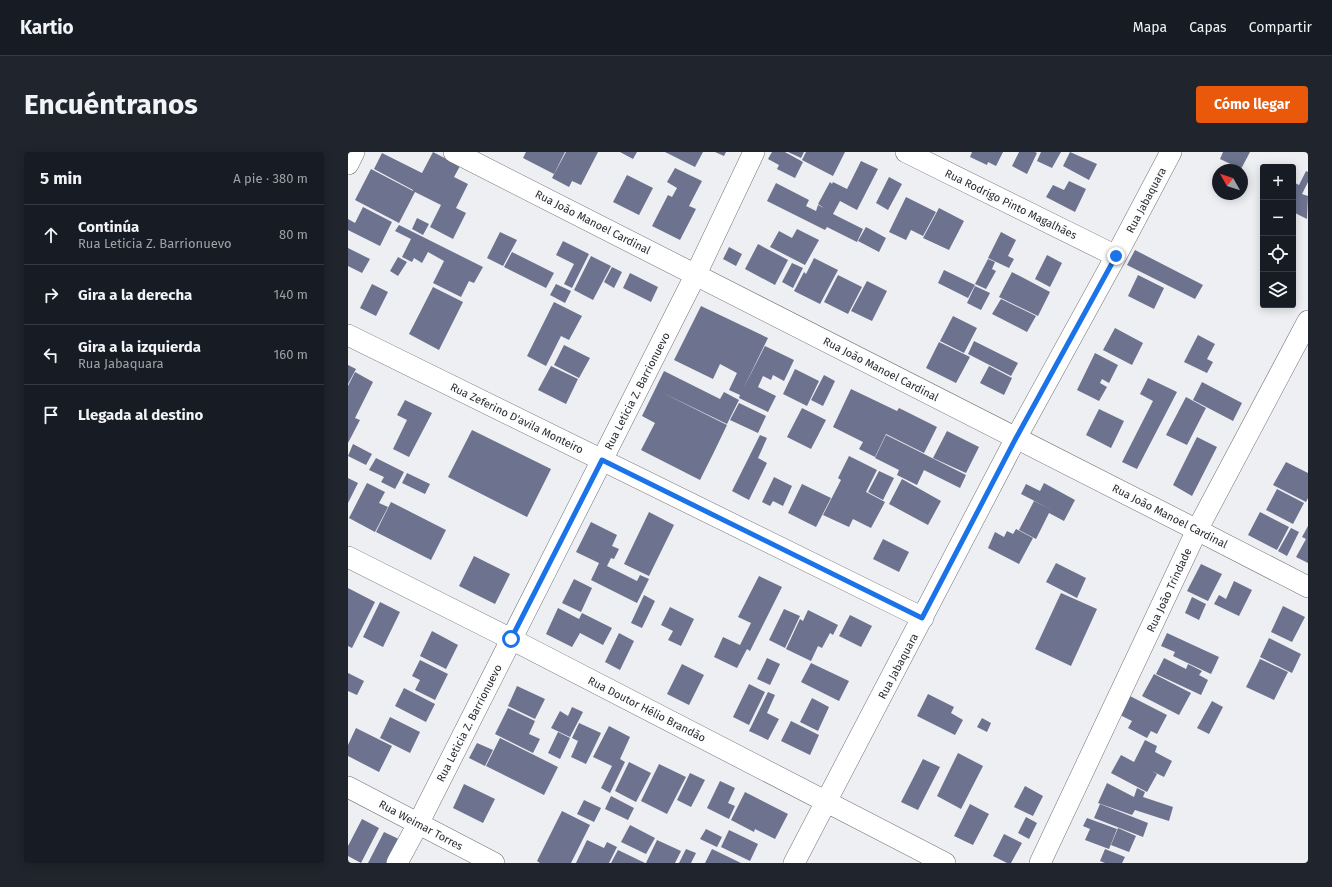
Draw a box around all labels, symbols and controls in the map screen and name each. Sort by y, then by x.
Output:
text: Kartio [20,16,74,39]
text: Mapa [1133,19,1167,36]
text: Capas [1189,19,1227,36]
text: Compartir [1249,19,1312,36]
button: Cómo llegar [1196,86,1308,123]
text: Encuéntranos [24,88,198,121]
north arrow [1212,164,1248,200]
map controls [1260,164,1296,308]
button: + [1260,164,1296,200]
street label: Rua Jabaquara [1124,165,1169,235]
street label: Rua Rodrigo Pinto Magalhães [943,167,1079,242]
text: 5 min [40,168,82,189]
text: A pie · 380 m [233,171,308,186]
street label: Rua João Manoel Cardinal [533,188,653,257]
button: − [1260,200,1296,236]
text: Continúa [78,218,139,236]
icon: ahead [40,224,62,246]
text: 80 m [279,227,308,242]
text: Rua Leticia Z. Barrionuevo [78,236,232,251]
button: locate [1260,236,1296,272]
route end [1107,247,1125,265]
button: layers [1260,272,1296,308]
icon: right [40,284,62,306]
text: Gira a la derecha [78,286,192,304]
text: 140 m [274,287,308,302]
street label: Rua Leticia Z. Barrionuevo [602,330,673,452]
street label: Rua João Manoel Cardinal [821,335,941,404]
text: Gira a la izquierda [78,338,201,356]
icon: left [40,344,62,366]
text: 160 m [274,347,308,362]
text: Rua Jabaquara [78,356,164,371]
street label: Rua Zeferino D'avila Monteiro [448,380,585,456]
icon: arrive [40,404,62,426]
text: Llegada al destino [78,406,203,424]
street label: Rua João Manoel Cardinal [1110,482,1230,551]
street label: Rua João Trindade [1144,546,1195,634]
route start [502,630,520,648]
street label: Rua Jabaquara [876,631,921,701]
street label: Rua Leticia Z. Barrionuevo [434,662,505,784]
street label: Rua Doutor Hélio Brandão [586,674,708,745]
street label: Rua Weimar Torres [376,798,465,853]

